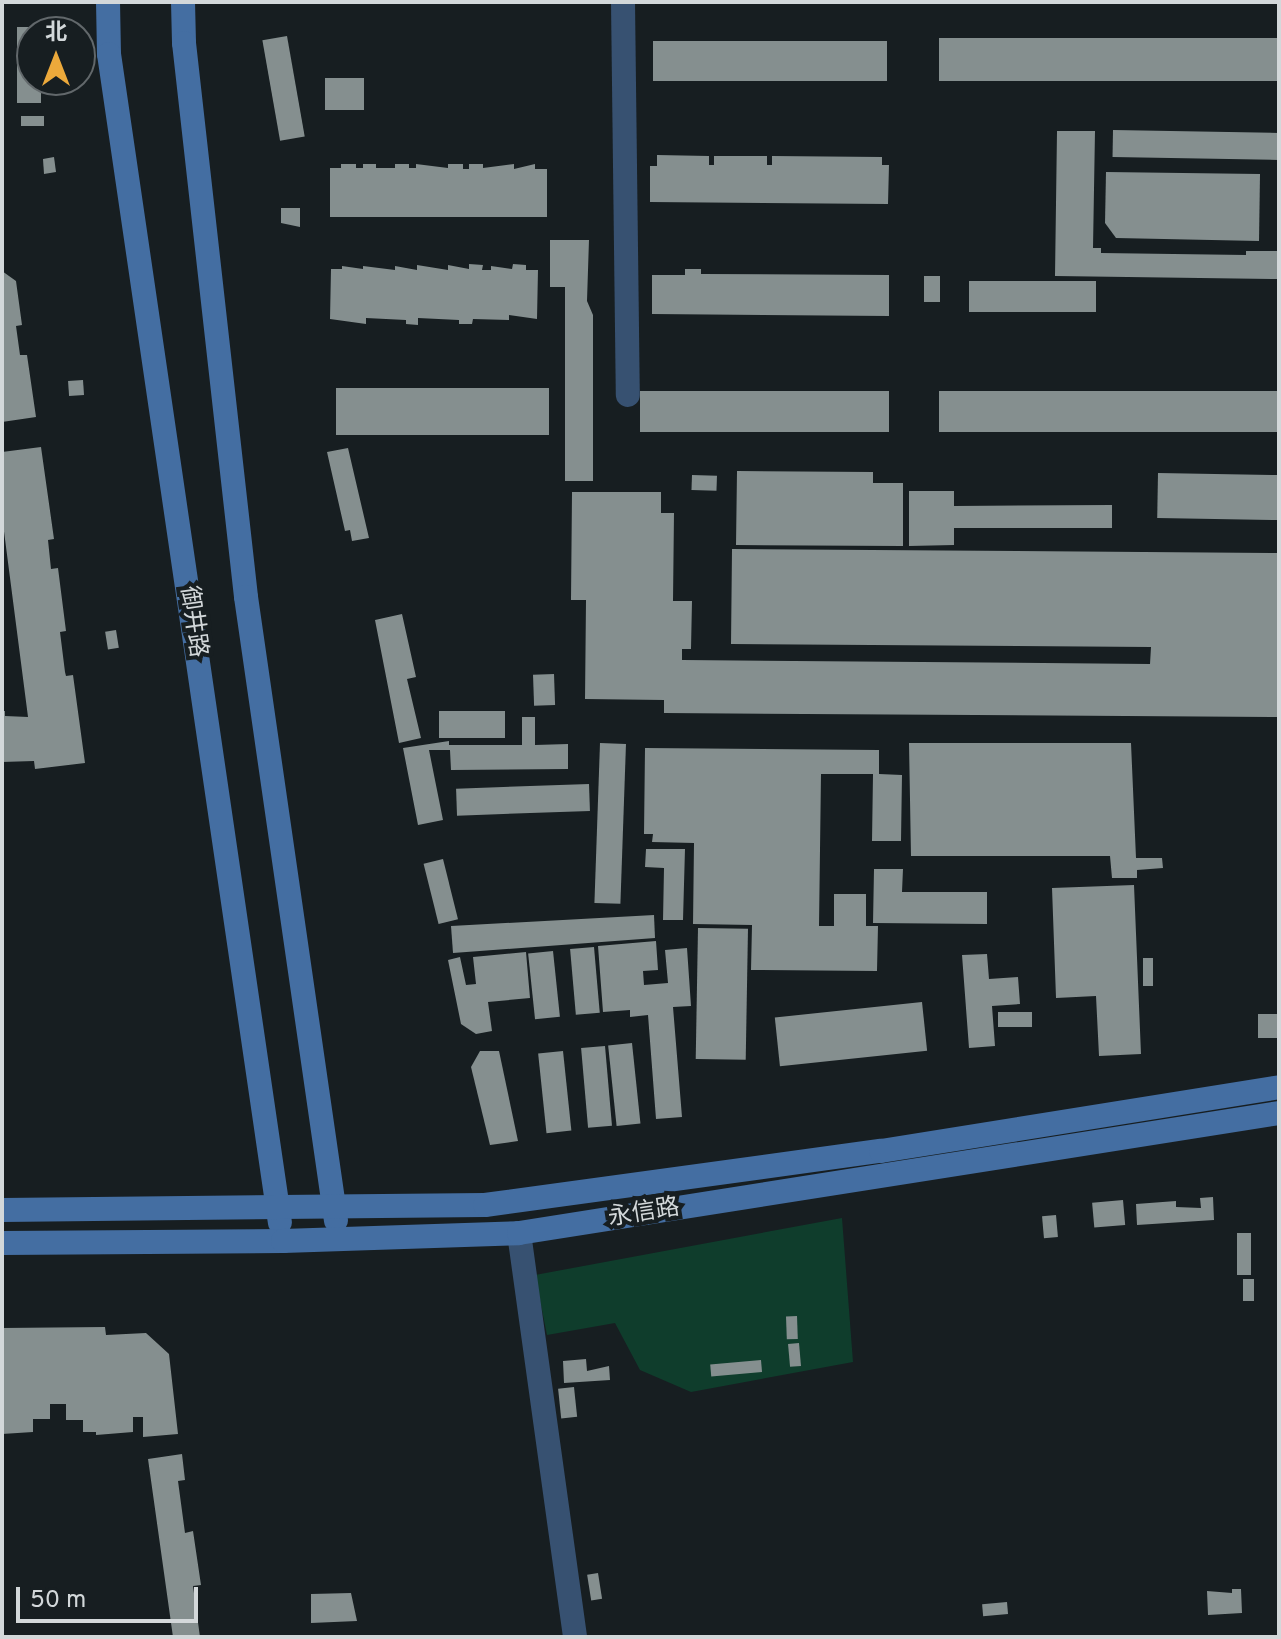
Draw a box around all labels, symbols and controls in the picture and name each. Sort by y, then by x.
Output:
north arrow [16,16,96,96]
text: 北 [45,20,67,47]
street label: 御井路 [173,584,211,660]
street label: 永信路 [606,1194,682,1234]
scale bar [20,1571,202,1621]
text: 50 m [30,1586,86,1616]

